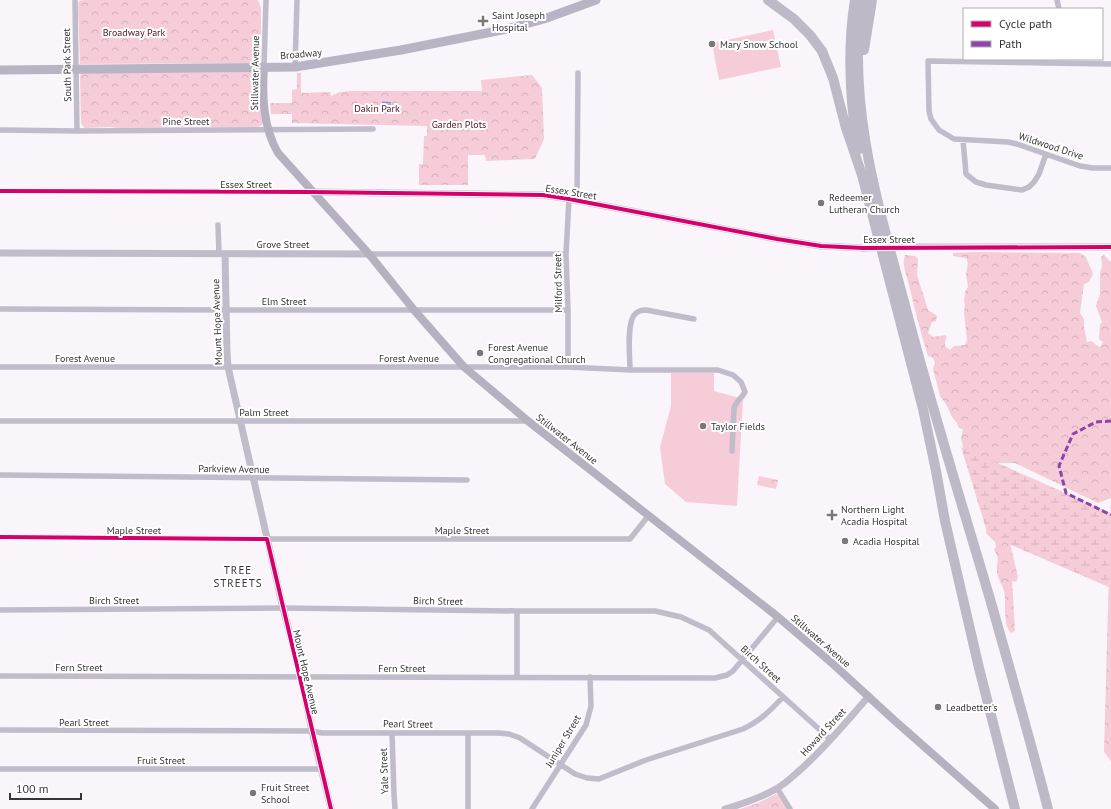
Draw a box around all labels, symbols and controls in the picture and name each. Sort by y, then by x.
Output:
legend [963,8,1103,60]
place label: Saint Joseph Hospital [492,9,545,34]
marker: Saint Joseph Hospital [477,15,489,27]
text: Cycle path [999,16,1052,31]
park label: Broadway Park [103,26,166,39]
street label: South Park Street [60,27,74,102]
street label: Stillwater Avenue [248,35,262,111]
text: Path [999,36,1022,51]
place label: Mary Snow School [720,38,798,51]
marker: Mary Snow School [707,39,717,49]
street label: Broadway [280,46,323,62]
park label: Dakin Park [354,102,400,115]
street label: Pine Street [162,115,210,128]
park label: Garden Plots [432,118,486,131]
street label: Wildwood Drive [1017,129,1085,163]
street label: Essex Street [220,178,272,191]
street label: Essex Street [544,182,598,203]
place label: Redeemer Lutheran Church [829,191,900,216]
marker: Redeemer Lutheran Church [816,198,826,208]
street label: Essex Street [863,233,915,246]
street label: Grove Street [257,238,310,251]
street label: Milford Street [551,253,565,313]
street label: Mount Hope Avenue [209,279,225,365]
street label: Elm Street [262,295,307,308]
place label: Forest Avenue Congregational Church [488,341,586,366]
marker: Forest Avenue Congregational Church [475,348,485,358]
street label: Forest Avenue [55,352,115,365]
street label: Forest Avenue [379,352,439,365]
street label: Palm Street [239,406,289,419]
street label: Stillwater Avenue [533,411,601,467]
place label: Taylor Fields [711,420,765,433]
marker: Taylor Fields [698,421,708,431]
street label: Parkview Avenue [198,462,270,476]
place label: Northern Light Acadia Hospital [841,503,908,528]
marker: Northern Light Acadia Hospital [826,509,838,521]
street label: Maple Street [107,524,162,537]
street label: Maple Street [435,524,490,537]
place label: Acadia Hospital [853,535,920,548]
marker: Acadia Hospital [840,536,850,546]
district label: TREE STREETS [213,563,263,590]
street label: Birch Street [89,594,140,607]
street label: Birch Street [413,594,464,608]
street label: Stillwater Avenue [788,612,854,670]
street label: Mount Hope Avenue [290,628,322,716]
street label: Birch Street [738,642,784,686]
street label: Fern Street [55,661,103,674]
street label: Fern Street [378,662,426,675]
place label: Leadbetter's [946,701,997,714]
marker: Leadbetter's [933,702,943,712]
street label: Howard Street [797,705,849,759]
street label: Juniper Street [542,712,584,770]
street label: Pearl Street [59,716,110,729]
street label: Pearl Street [383,717,434,731]
street label: Yale Street [377,747,391,794]
street label: Fruit Street [137,754,186,767]
scale bar [10,775,81,801]
text: 100 m [16,781,49,796]
place label: Fruit Street School [261,781,310,806]
marker: Fruit Street School [248,788,258,798]

